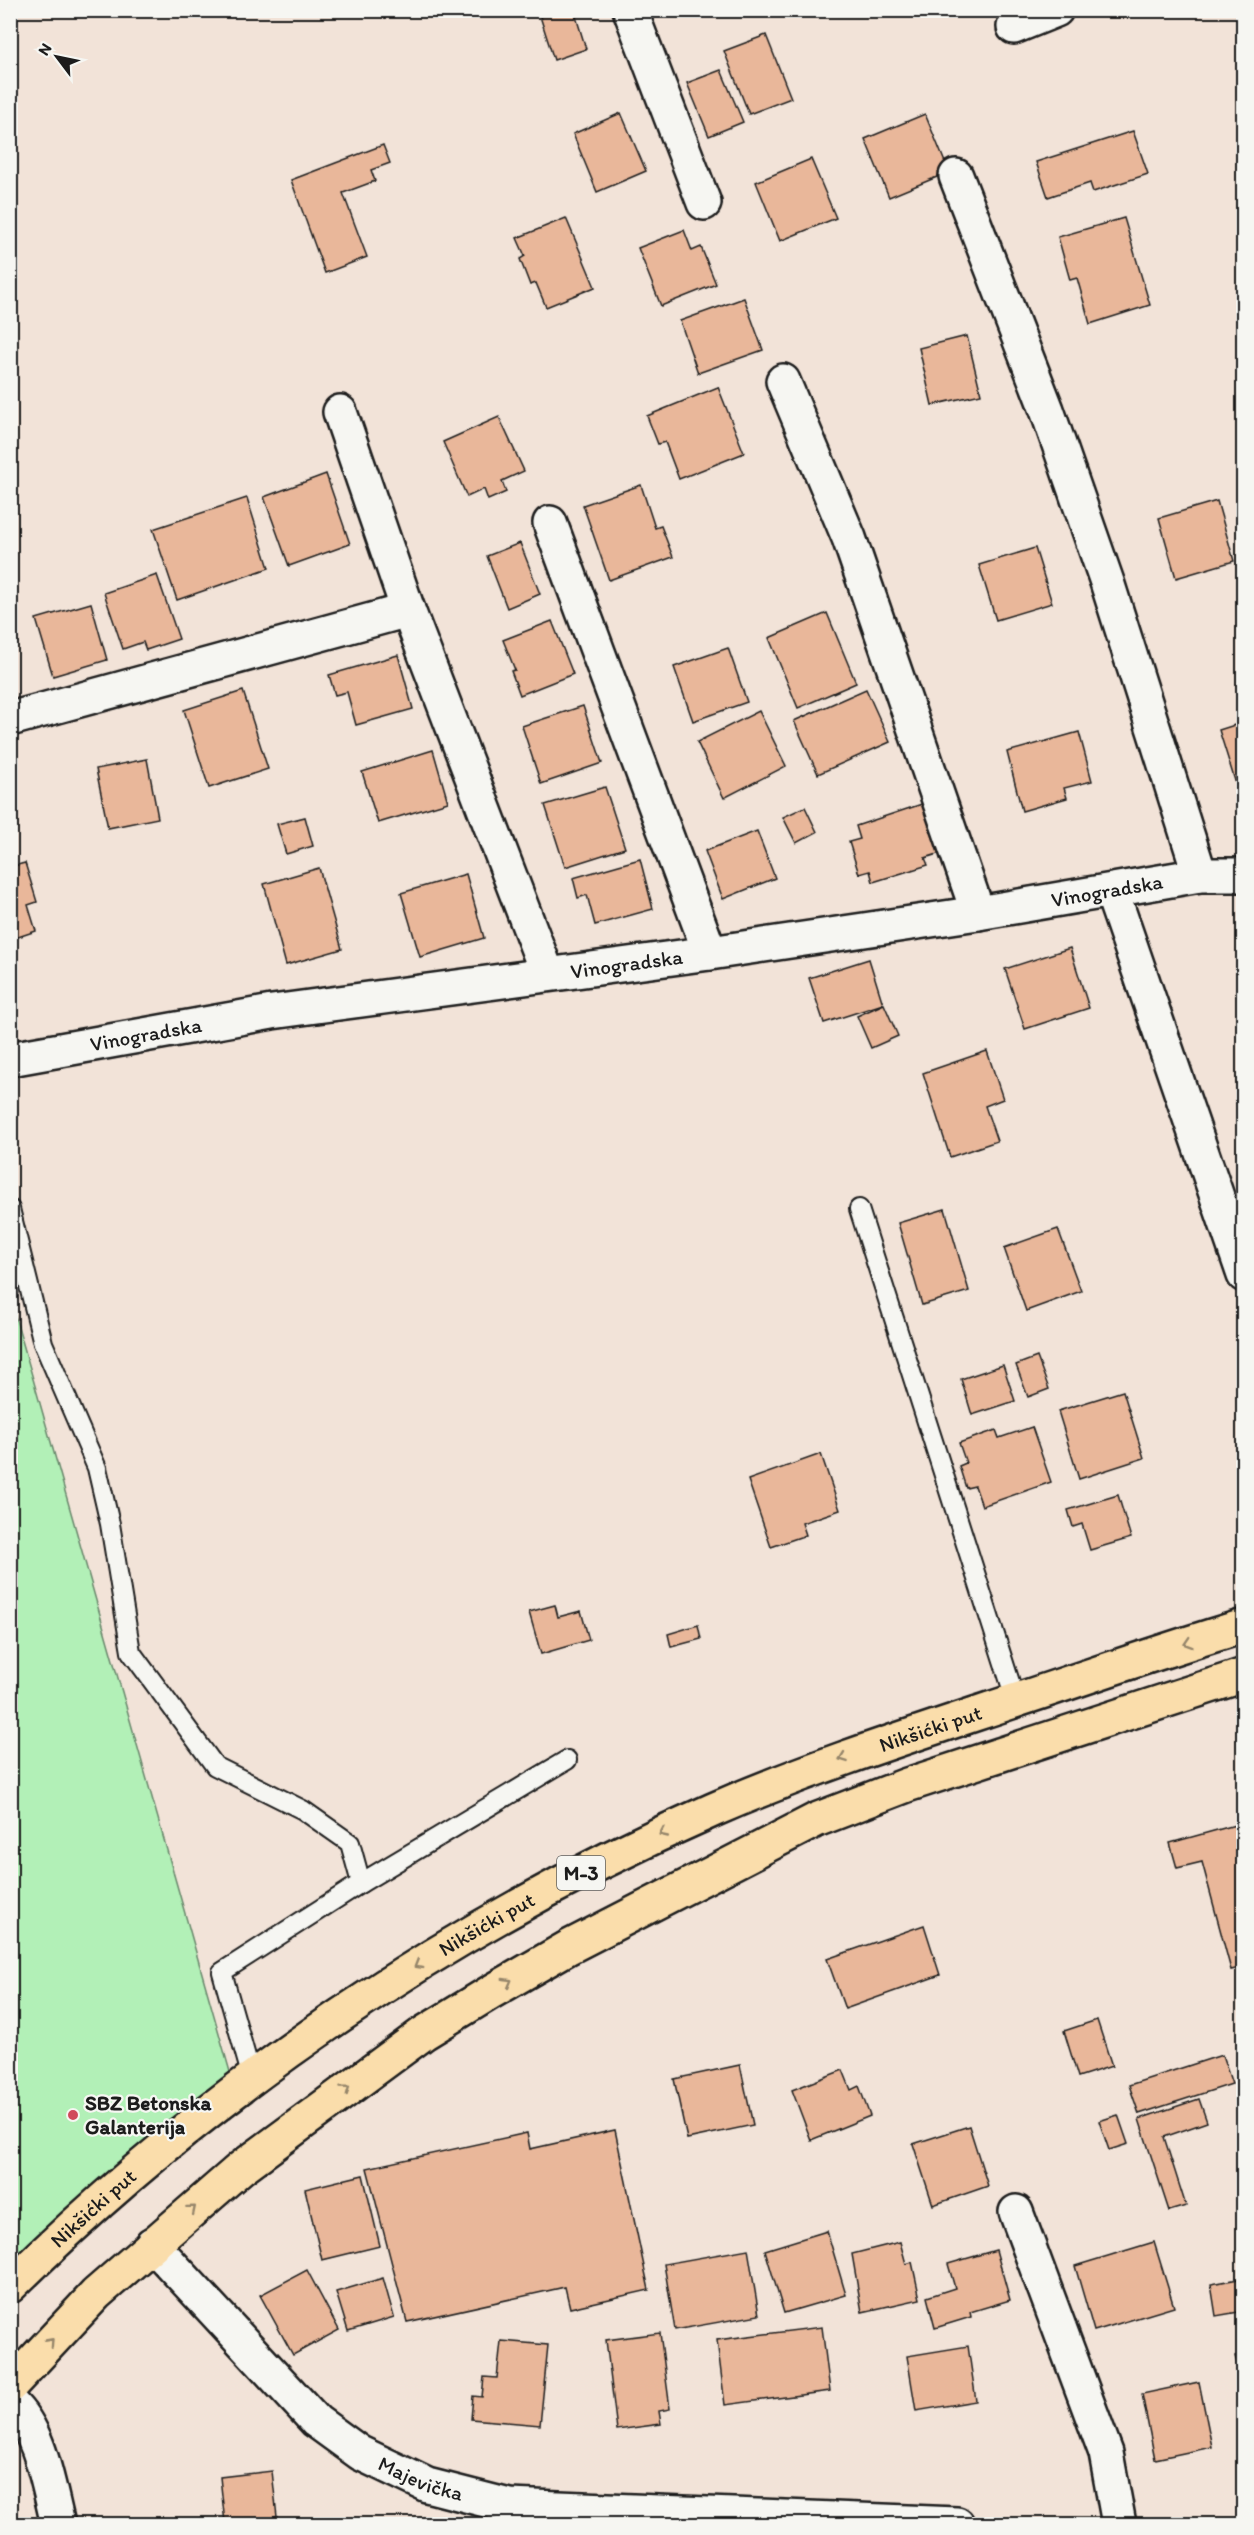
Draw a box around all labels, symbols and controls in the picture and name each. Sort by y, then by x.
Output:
north arrow [27,27,87,87]
text: N [34,40,56,59]
street label: Vinogradska [1049,869,1165,912]
street label: Vinogradska [569,944,684,984]
street label: Vinogradska [88,1012,204,1056]
one-way arrow [1183,1636,1194,1648]
street label: Nikšićki put [876,1700,985,1757]
one-way arrow [839,1751,850,1763]
one-way arrow [659,1825,670,1837]
road number: M-3 [557,1856,605,1890]
street label: Nikšićki put [434,1887,539,1961]
one-way arrow [414,1958,424,1970]
one-way arrow [502,1978,513,1989]
one-way arrow [339,2086,350,2097]
place label: SBZ Betonska Galanterija [85,2090,212,2140]
marker: SBZ Betonska Galanterija [66,2108,80,2122]
street label: Nikšićki put [45,2163,141,2253]
one-way arrow [185,2206,196,2217]
one-way arrow [43,2338,54,2349]
street label: Majevička [374,2451,466,2506]

